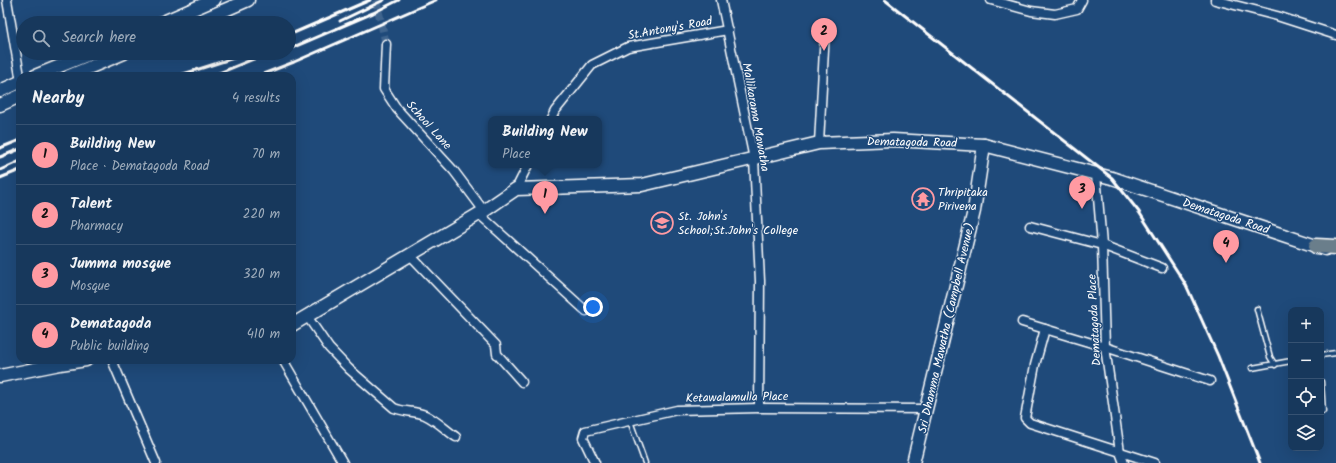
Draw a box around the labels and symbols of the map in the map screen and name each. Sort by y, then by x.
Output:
street label: St.Antony's Road [626,12,715,45]
pin: 2 [811,18,837,51]
street label: Mallikarama Mawatha [737,61,774,173]
street label: School Lane [401,96,456,155]
street label: Dematagoda Road [867,132,958,153]
pin: 3 [1069,176,1095,209]
pin: 1 [532,181,558,214]
place label: Thripitaka Pirivena [938,183,988,216]
temple icon: Thripitaka Pirivena [910,186,936,212]
street label: Dematagoda Road [1180,194,1273,240]
place label: St. John's School;St.John's College [678,207,799,240]
school or university icon: St. John's School;St.John's College [649,210,675,236]
street label: Sri Dhamma Mawatha (Campbell Avenue) [913,221,980,435]
pin: 4 [1213,230,1239,263]
street label: Dematagoda Place [1083,273,1106,366]
your location [583,297,603,317]
street label: Ketawalamulla Place [686,387,789,408]

